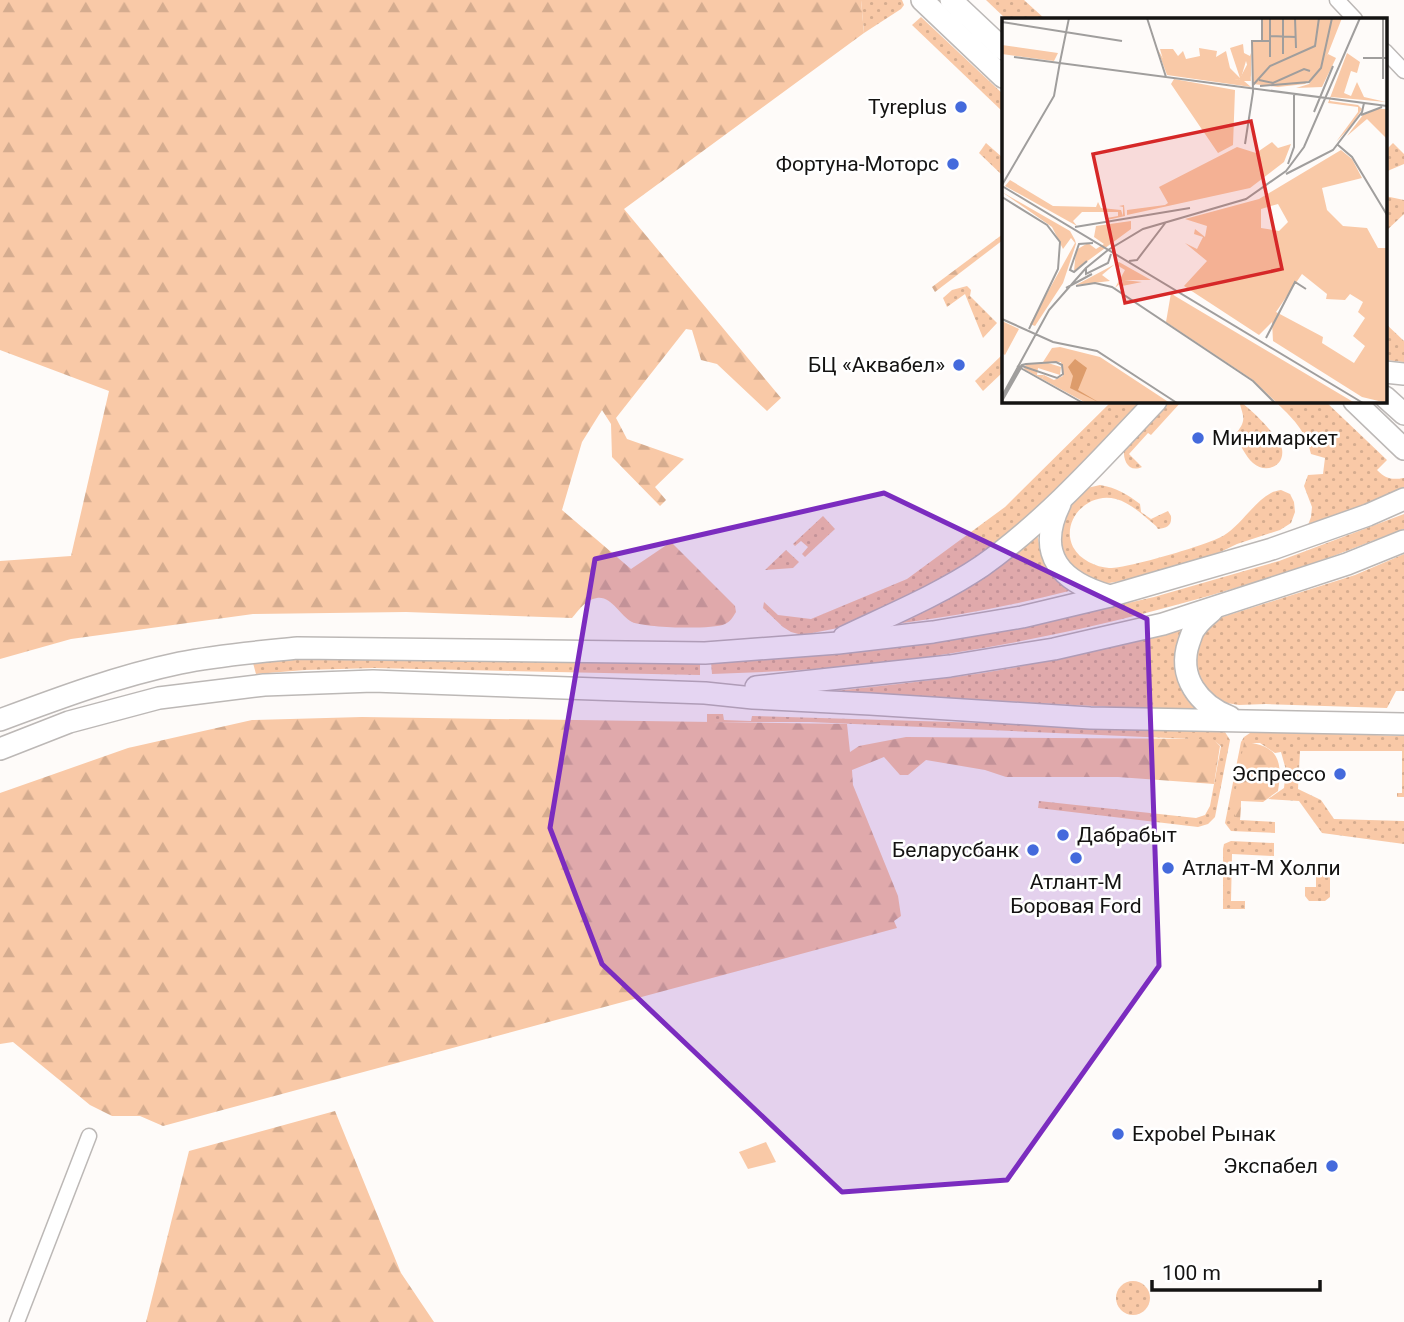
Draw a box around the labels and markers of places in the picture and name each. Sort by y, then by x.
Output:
place label: Tyreplus [868,95,947,119]
marker: Tyreplus [953,99,969,115]
place label: Фортуна-Моторс [776,152,939,176]
marker: Фортуна-Моторс [945,156,961,172]
place label: БЦ «Аквабел» [808,353,945,377]
marker: БЦ «Аквабел» [951,357,967,373]
place label: Минимаркет [1212,426,1338,450]
marker: Минимаркет [1190,430,1206,446]
place label: Эспрессо [1232,762,1326,786]
marker: Эспрессо [1332,766,1348,782]
place label: Дабрабыт [1077,823,1177,847]
marker: Дабрабыт [1055,827,1071,843]
place label: Беларусбанк [892,838,1020,862]
marker: Беларусбанк [1025,842,1041,858]
marker: Атлант-М Боровая Ford [1068,850,1084,866]
place label: Атлант-М Холпи [1182,856,1341,880]
marker: Атлант-М Холпи [1160,860,1176,876]
place label: Атлант-М Боровая Ford [1010,870,1142,918]
place label: Expobel Рынак [1132,1122,1276,1146]
marker: Expobel Рынак [1110,1126,1126,1142]
place label: Экспабел [1223,1154,1318,1178]
marker: Экспабел [1324,1158,1340,1174]

